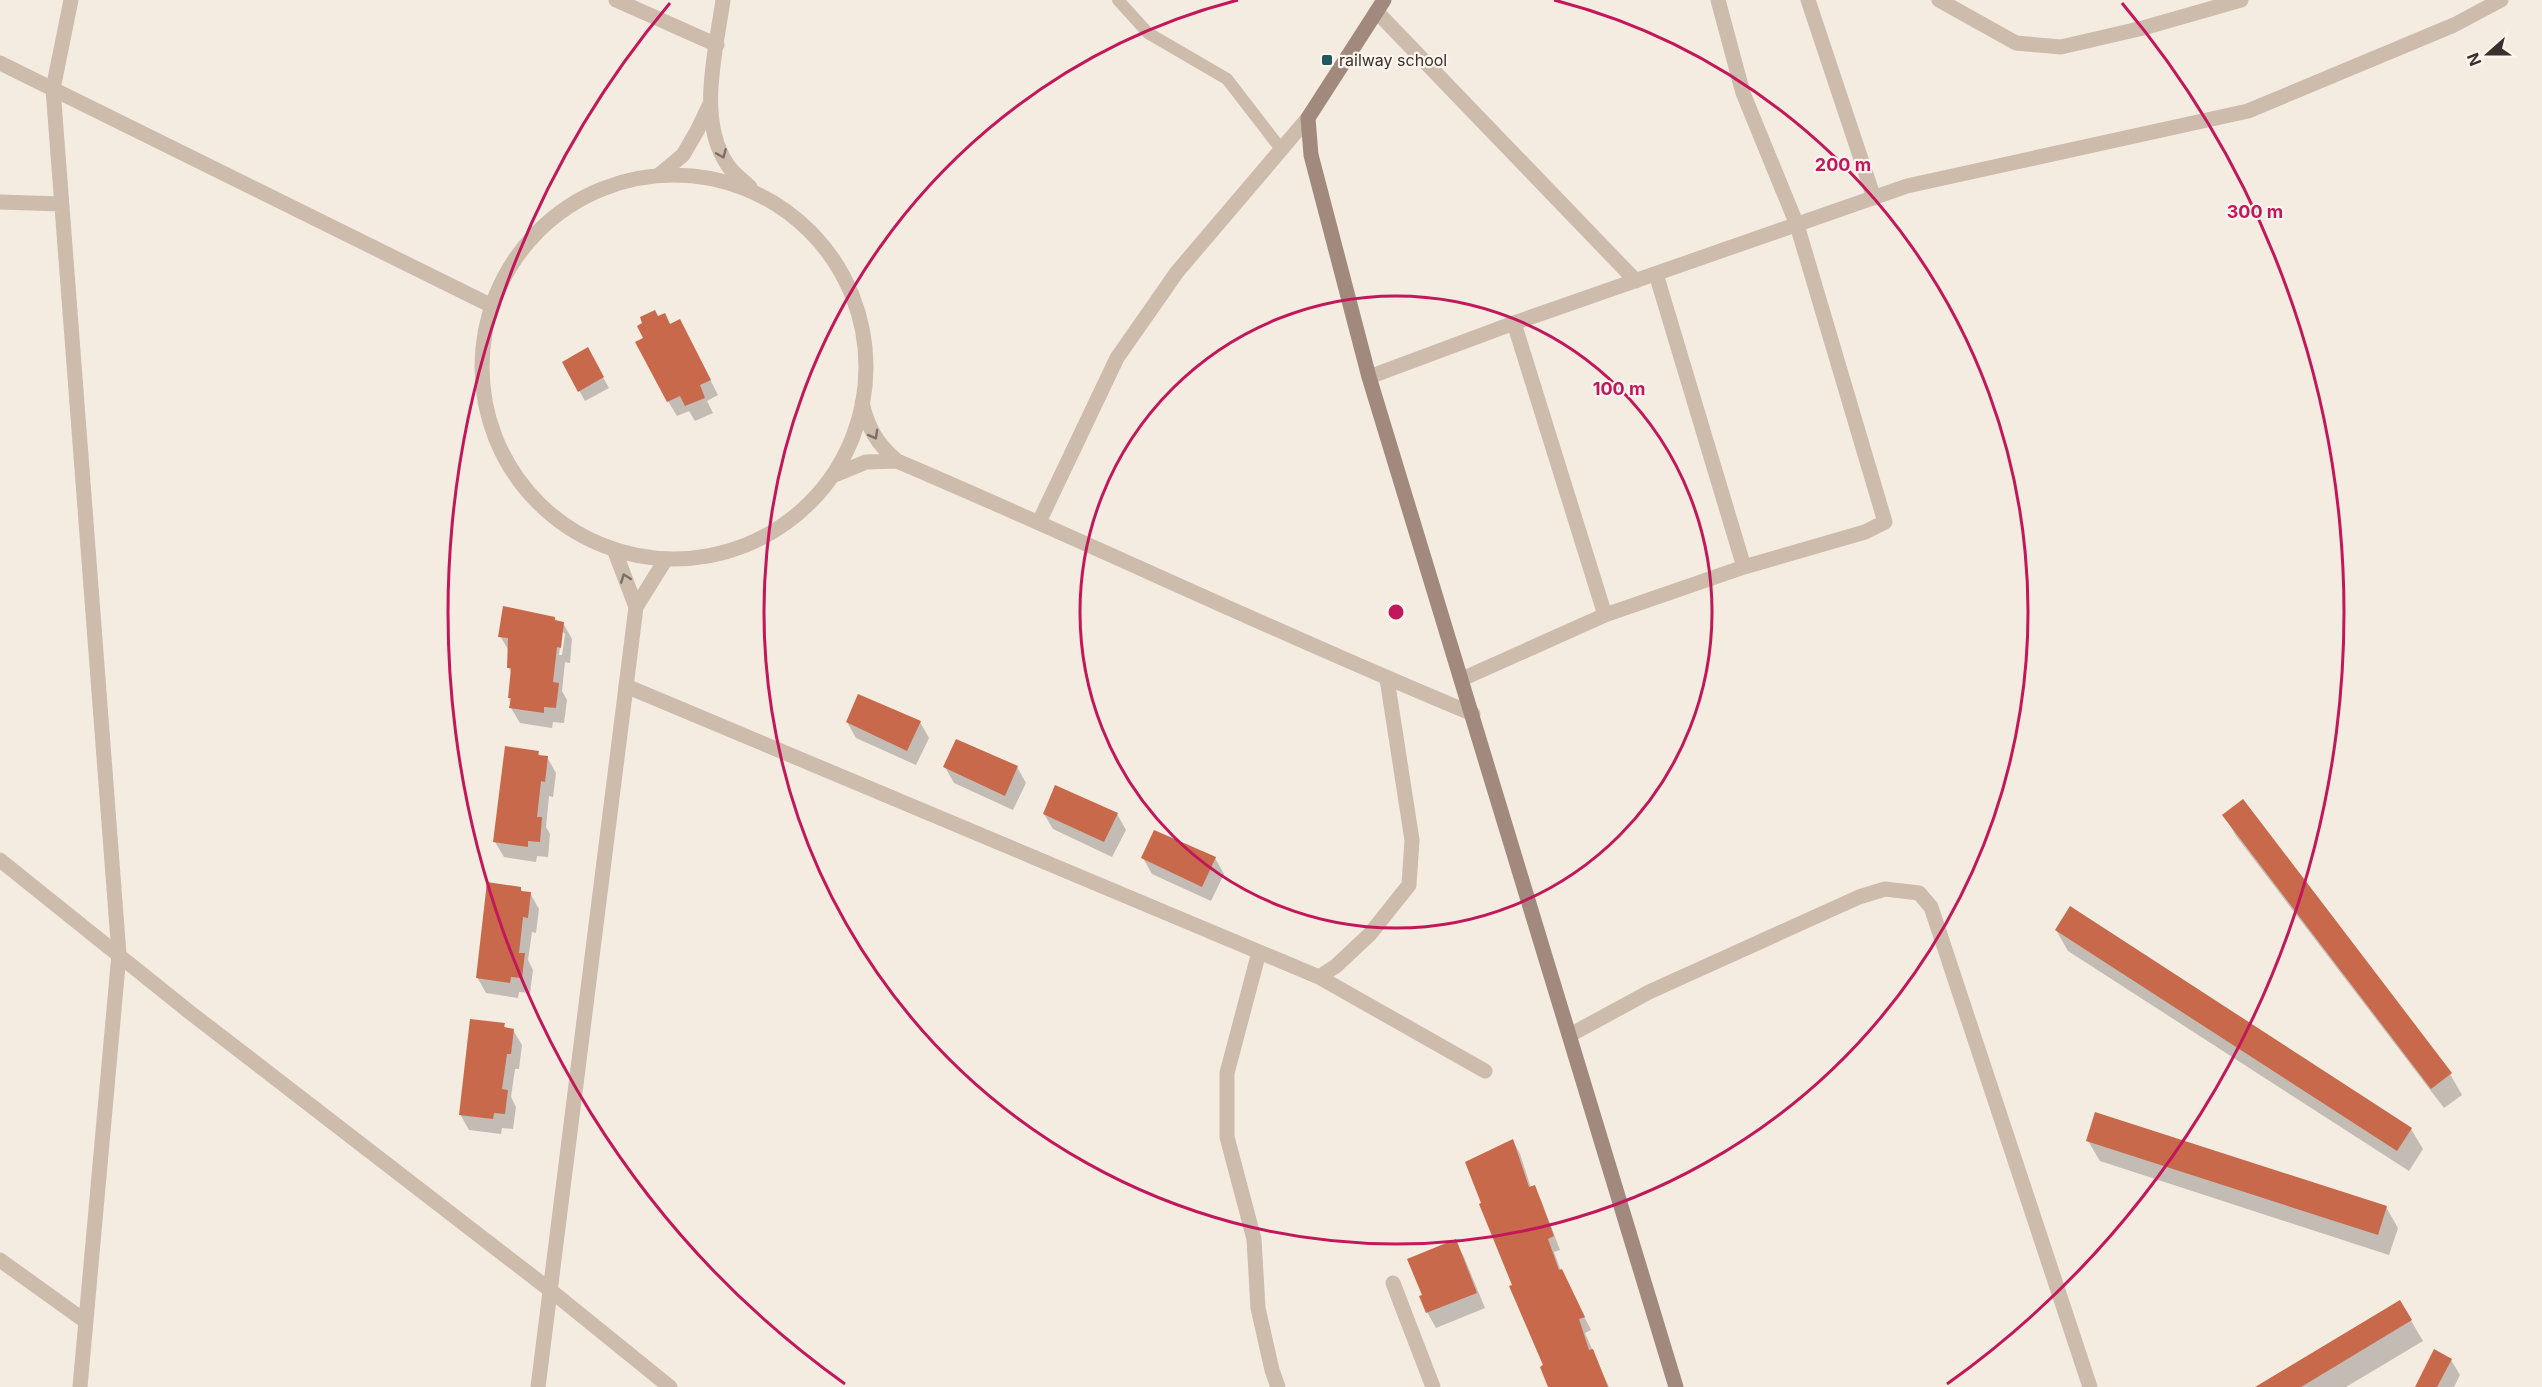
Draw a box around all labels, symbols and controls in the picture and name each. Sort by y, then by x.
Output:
north arrow [2458,24,2518,84]
place label: railway school [1339,50,1447,70]
text: N [2462,50,2486,69]
marker: railway school [1320,53,1334,67]
one-way arrow [715,148,727,159]
text: 200 m [1815,154,1871,175]
text: 300 m [2227,201,2283,222]
text: 100 m [1593,378,1645,399]
one-way arrow [867,429,878,439]
one-way arrow [620,573,632,584]
centre of rings [1386,602,1406,622]

